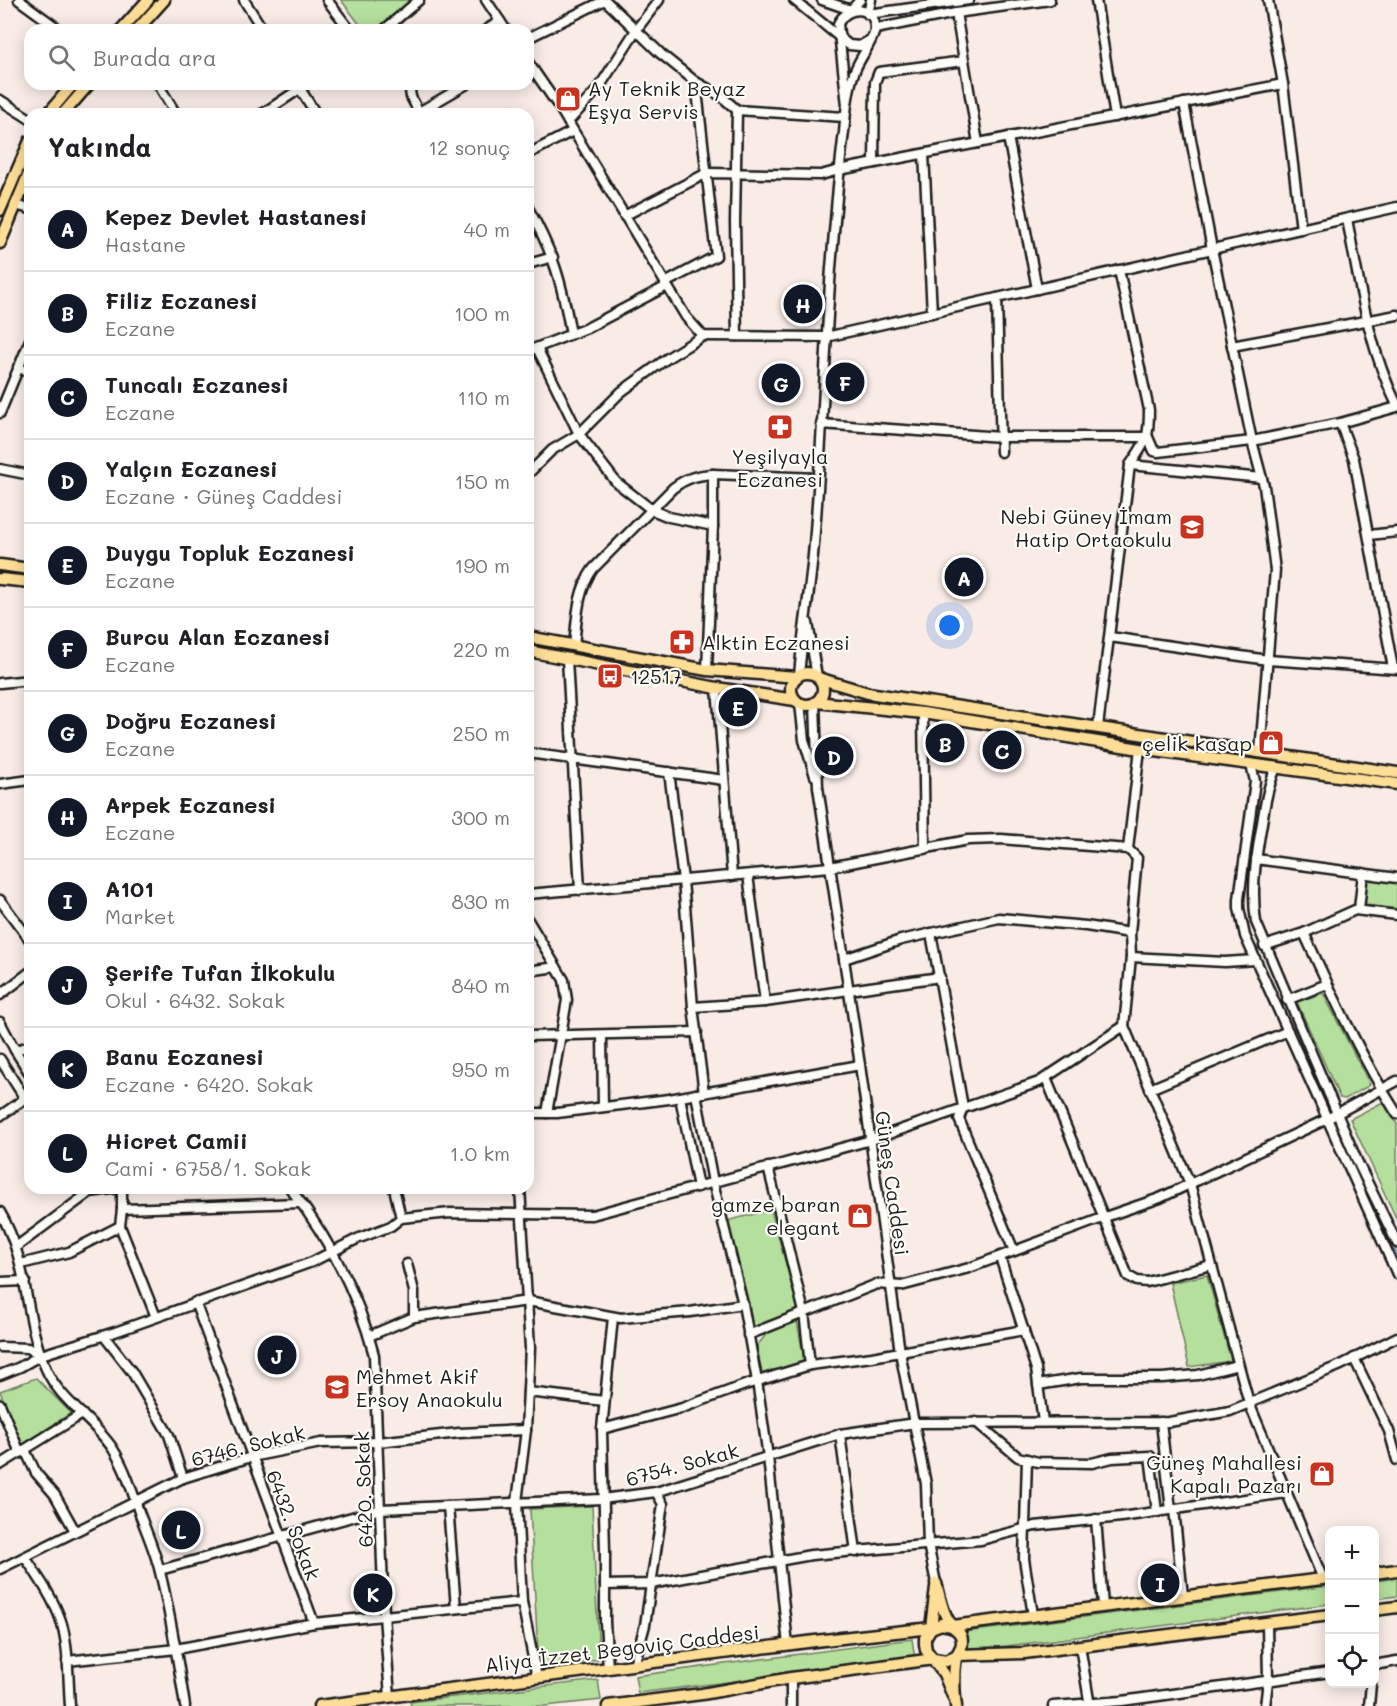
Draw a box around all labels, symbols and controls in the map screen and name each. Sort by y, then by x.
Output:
search box [24,24,534,90]
icon: search [45,41,78,74]
text: Burada ara [93,43,217,72]
place label: Ay Teknik Beyaz Eşya Servis [588,75,746,124]
shop icon: Ay Teknik Beyaz Eşya Servis [553,84,583,114]
text: Yakında [48,130,151,164]
text: 12 sonuç [428,134,510,160]
text: Kepez Devlet Hastanesi [105,202,367,231]
text: A [61,216,74,242]
text: 40 m [464,216,510,242]
text: Hastane [105,231,186,257]
pin: H [784,282,822,326]
text: Filiz Eczanesi [105,286,258,315]
text: B [61,300,74,326]
text: 100 m [454,300,510,326]
text: Eczane [105,315,175,341]
pin: G [762,360,800,406]
pin: F [826,360,864,404]
text: Tuncalı Eczanesi [105,370,289,399]
text: C [60,384,75,410]
text: 110 m [457,384,510,410]
text: Eczane [105,399,175,425]
pharmacy icon: Yeşilyayla Eczanesi [765,412,795,442]
place label: Yeşilyayla Eczanesi [731,443,829,492]
text: Yalçın Eczanesi [105,454,278,483]
text: D [60,468,75,494]
text: 150 m [455,468,510,494]
text: Eczane · Güneş Caddesi [105,483,342,509]
place label: Nebi Güney İmam Hatip Ortaokulu [1000,503,1172,552]
school or university icon: Nebi Güney İmam Hatip Ortaokulu [1177,512,1207,542]
text: Duygu Topluk Eczanesi [105,538,355,567]
text: E [61,552,74,578]
text: 190 m [455,552,510,578]
pin: A [944,554,984,600]
text: Eczane [105,567,175,593]
your location [935,611,964,640]
text: Burcu Alan Eczanesi [105,622,330,651]
pharmacy icon: Alktin Eczanesi [667,627,697,657]
place label: Alktin Eczanesi [702,629,850,655]
text: F [61,636,74,662]
text: 220 m [453,636,510,662]
text: Eczane [105,651,175,677]
bus stop icon: 12517 [595,661,625,691]
place label: 12517 [630,663,682,689]
pin: E [718,684,758,730]
text: Doğru Eczanesi [105,706,277,735]
text: G [60,720,75,746]
text: 250 m [453,720,510,746]
pin: B [926,720,964,766]
pin: C [982,728,1022,772]
shop icon: çelik kasap [1256,728,1286,758]
place label: çelik kasap [1142,730,1252,756]
pin: D [814,734,854,778]
text: Eczane [105,735,175,761]
text: Arpek Eczanesi [105,790,276,819]
text: H [59,804,76,830]
text: 300 m [451,804,510,830]
text: Eczane [105,819,175,845]
text: A101 [105,874,154,903]
text: I [62,888,73,914]
text: 830 m [452,888,510,914]
text: Market [105,903,175,929]
text: Şerife Tufan İlkokulu [105,958,336,987]
text: J [61,972,74,998]
text: 840 m [451,972,510,998]
text: Okul · 6432. Sokak [105,987,285,1013]
text: Banu Eczanesi [105,1042,264,1071]
text: K [61,1056,74,1082]
text: 950 m [452,1056,510,1082]
text: Eczane · 6420. Sokak [105,1071,313,1097]
street label: Güneş Caddesi [870,1109,916,1257]
text: Hicret Camii [105,1126,248,1155]
text: L [62,1140,73,1166]
text: 1.0 km [450,1140,510,1166]
text: Cami · 6758/1. Sokak [105,1155,311,1181]
place label: gamze baran elegant [711,1191,840,1240]
shop icon: gamze baran elegant [845,1201,875,1231]
pin: J [258,1332,296,1378]
place label: Mehmet Akif Ersoy Anaokulu [356,1363,503,1412]
school or university icon: Mehmet Akif Ersoy Anaokulu [322,1372,352,1402]
street label: 6746. Sokak [188,1418,308,1472]
street label: 6420. Sokak [348,1430,378,1548]
street label: 6754. Sokak [623,1436,741,1492]
place label: Güneş Mahallesi Kapalı Pazarı [1146,1449,1302,1498]
shop icon: Güneş Mahallesi Kapalı Pazarı [1307,1459,1337,1489]
street label: 6432. Sokak [261,1466,327,1584]
pin: L [162,1508,201,1552]
map controls [1325,1526,1379,1688]
button: + [1325,1526,1379,1580]
pin: I [1140,1560,1180,1606]
pin: K [354,1570,392,1616]
button: − [1325,1580,1379,1634]
street label: Aliya İzzet Begoviç Caddesi [483,1618,761,1678]
button: locate [1325,1634,1379,1688]

